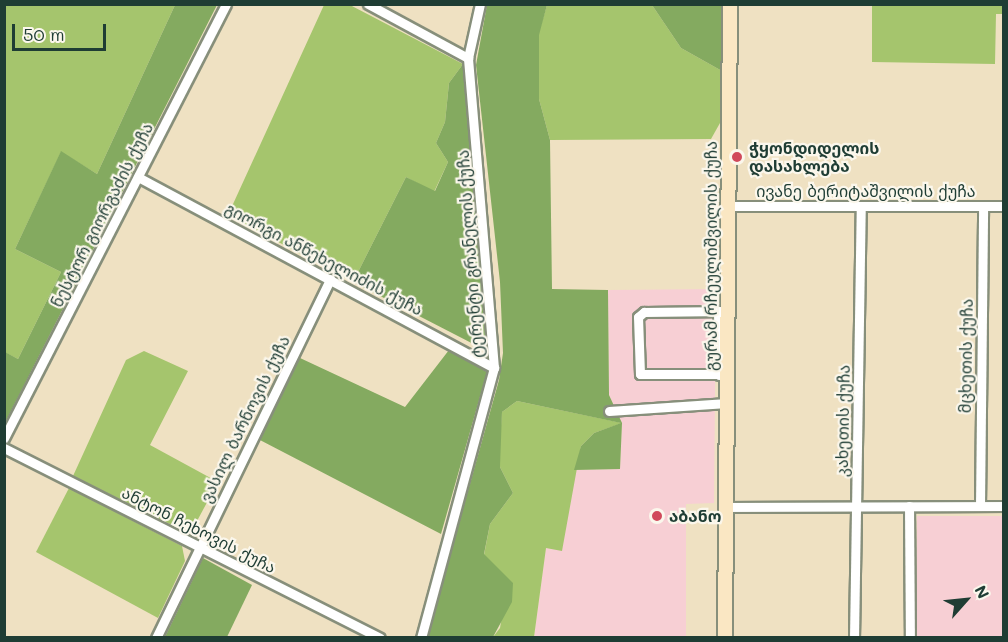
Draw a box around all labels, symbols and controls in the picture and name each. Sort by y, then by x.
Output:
scale bar [15,12,110,50]
text: 50 m [23,22,65,46]
street label: ნესტორ გიორგაძის ქუჩა [47,120,157,310]
place label: ჭყონდიდელის დასახლება [749,138,879,176]
street label: გურამ რჩეულიშვილის ქუჩა [701,141,721,371]
street label: ტერენტი გრანელის ქუჩა [453,149,487,359]
marker: ჭყონდიდელის დასახლება [730,150,744,164]
street label: ივანე ბერიტაშვილის ქუჩა [756,181,976,201]
street label: გიორგი ანწეხელიძის ქუჩა [222,199,426,319]
street label: მცხეთის ქუჩა [955,299,977,413]
street label: ვასილ ბარნოვის ქუჩა [196,332,294,506]
street label: კახეთის ქუჩა [832,365,854,477]
street label: ანტონ ჩეხოვის ქუჩა [119,483,279,577]
place label: აბანო [669,506,721,526]
marker: აბანო [650,509,664,523]
north arrow [936,570,996,630]
text: N [970,581,995,602]

